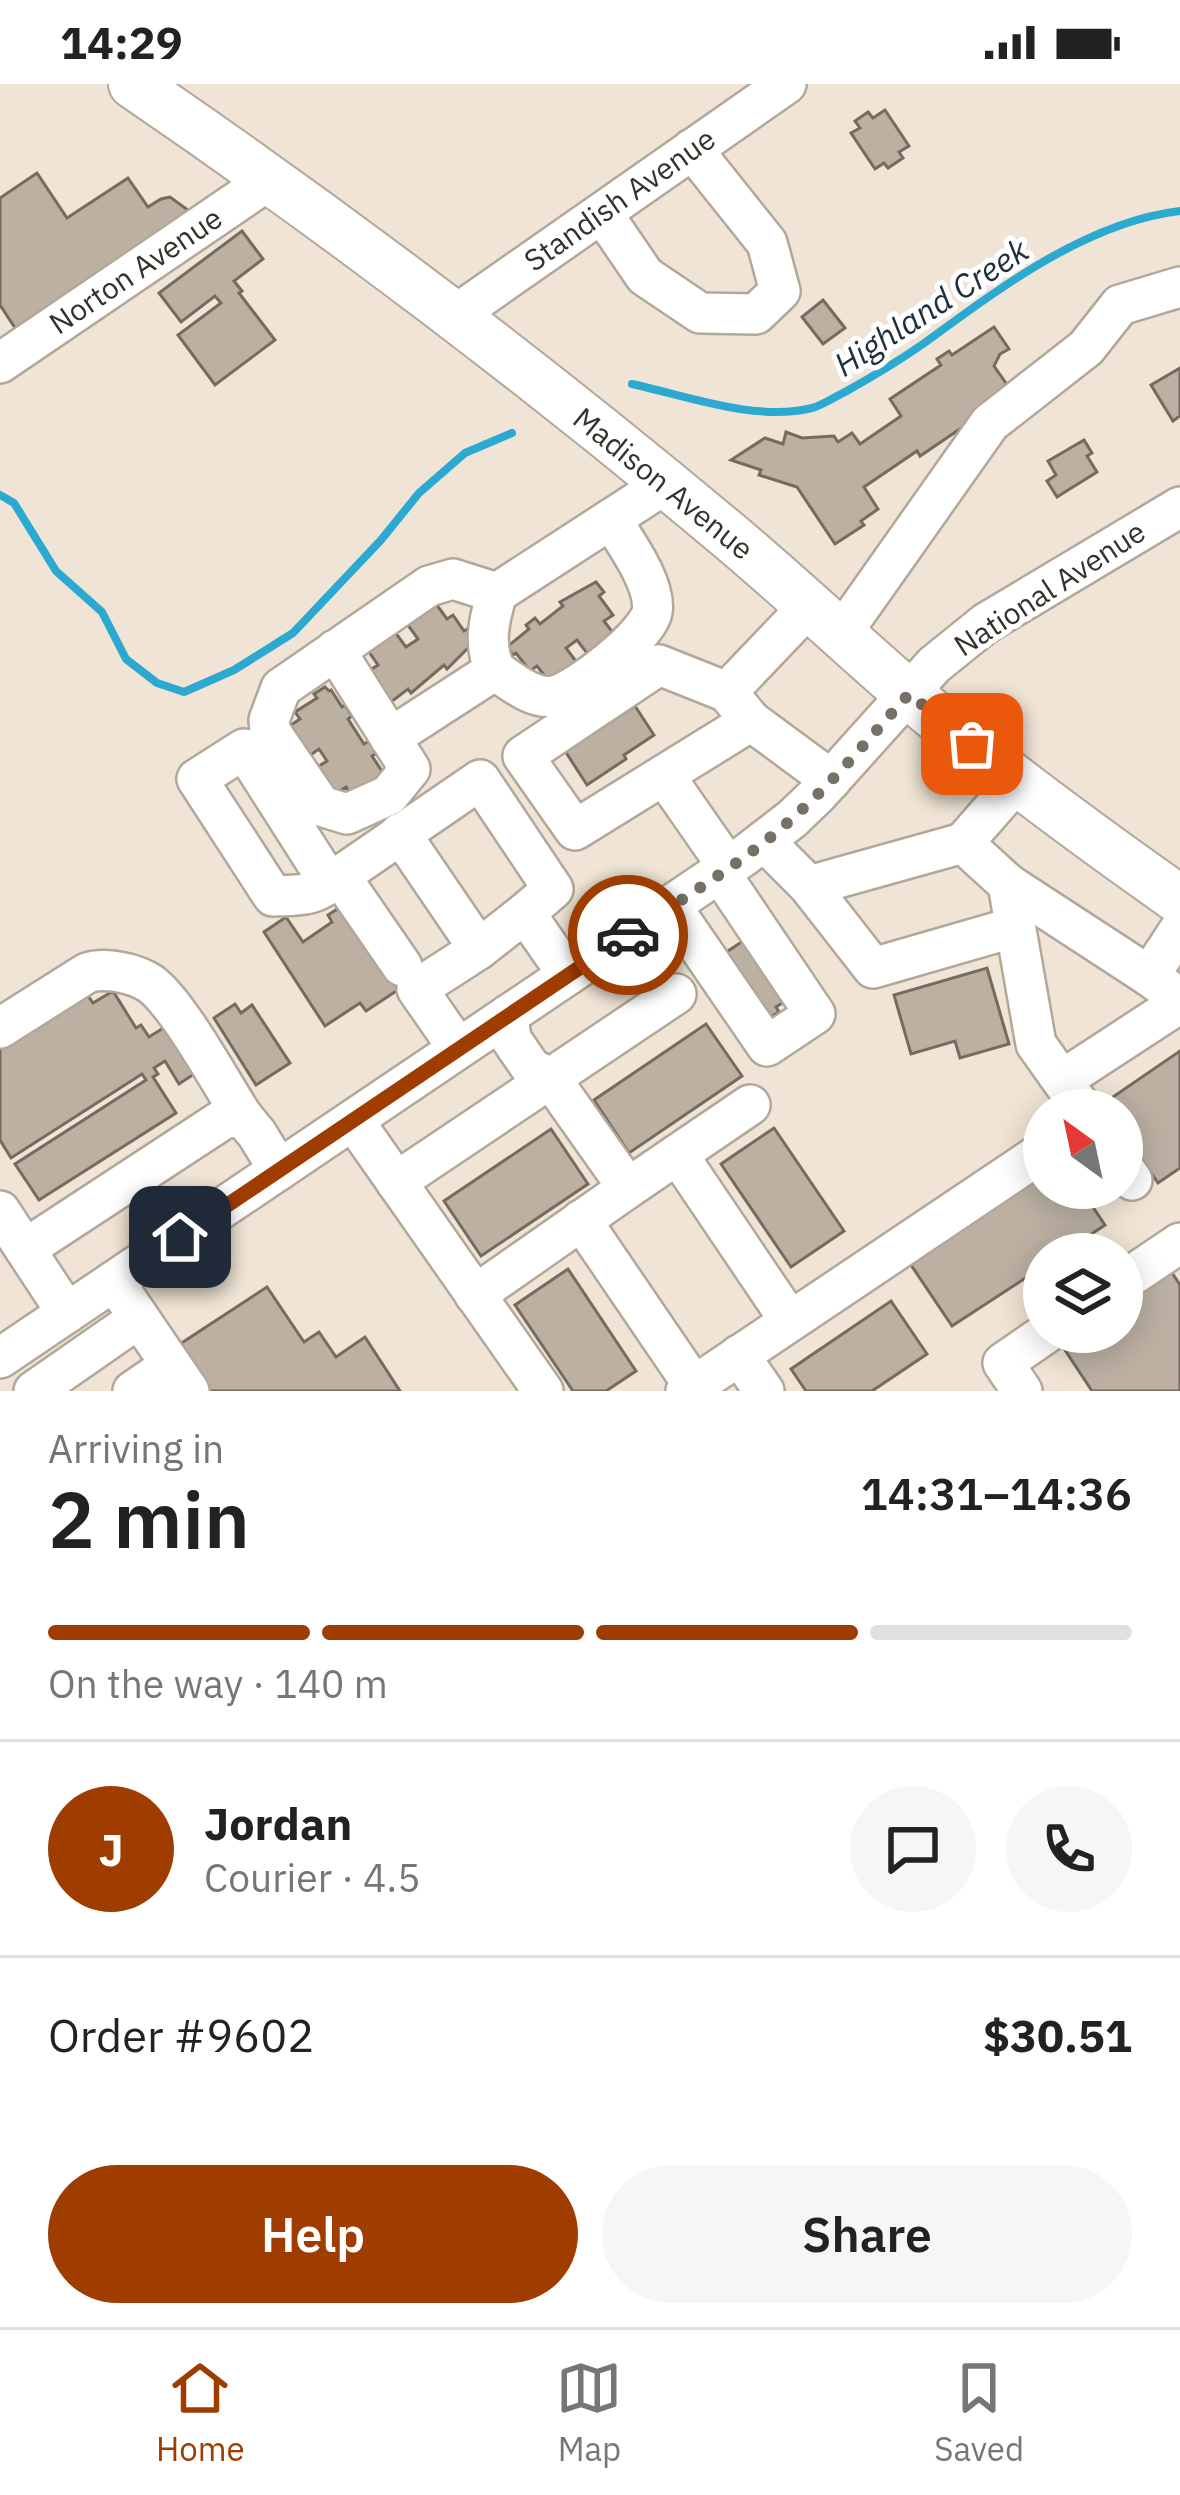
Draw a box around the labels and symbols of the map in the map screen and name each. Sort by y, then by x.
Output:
street label: Standish Avenue [516,118,722,279]
street label: Norton Avenue [41,197,229,342]
water label: Highland Creek [826,227,1037,385]
street label: Madison Avenue [566,398,762,568]
street label: National Avenue [946,511,1152,664]
pin [921,693,1023,795]
courier [568,875,688,995]
north arrow [1023,1089,1143,1209]
pin [129,1186,231,1288]

